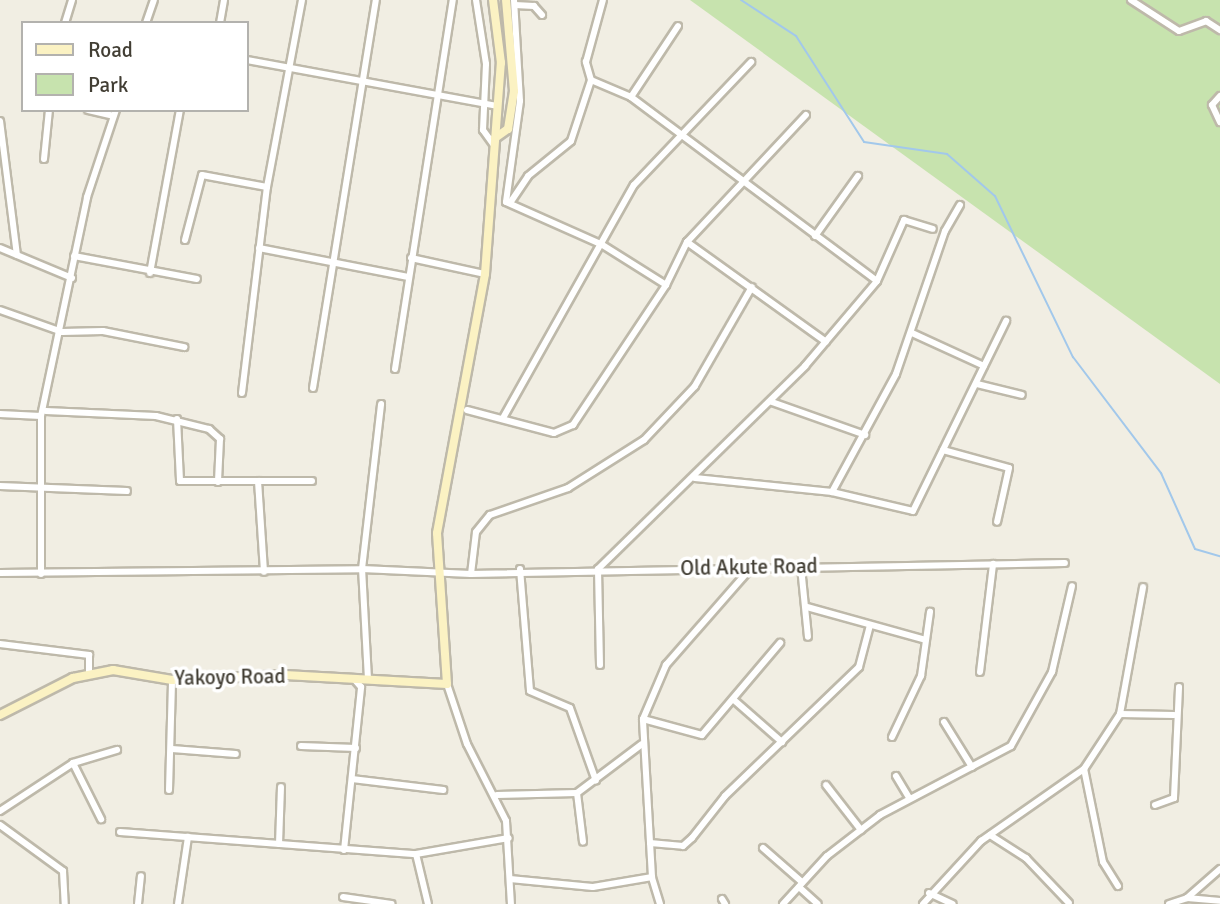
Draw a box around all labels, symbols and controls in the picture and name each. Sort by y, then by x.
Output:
legend [21,21,248,112]
text: Road [88,37,133,63]
text: Park [88,72,128,98]
street label: Old Akute Road [680,553,818,581]
street label: Yakoyo Road [174,663,286,691]

